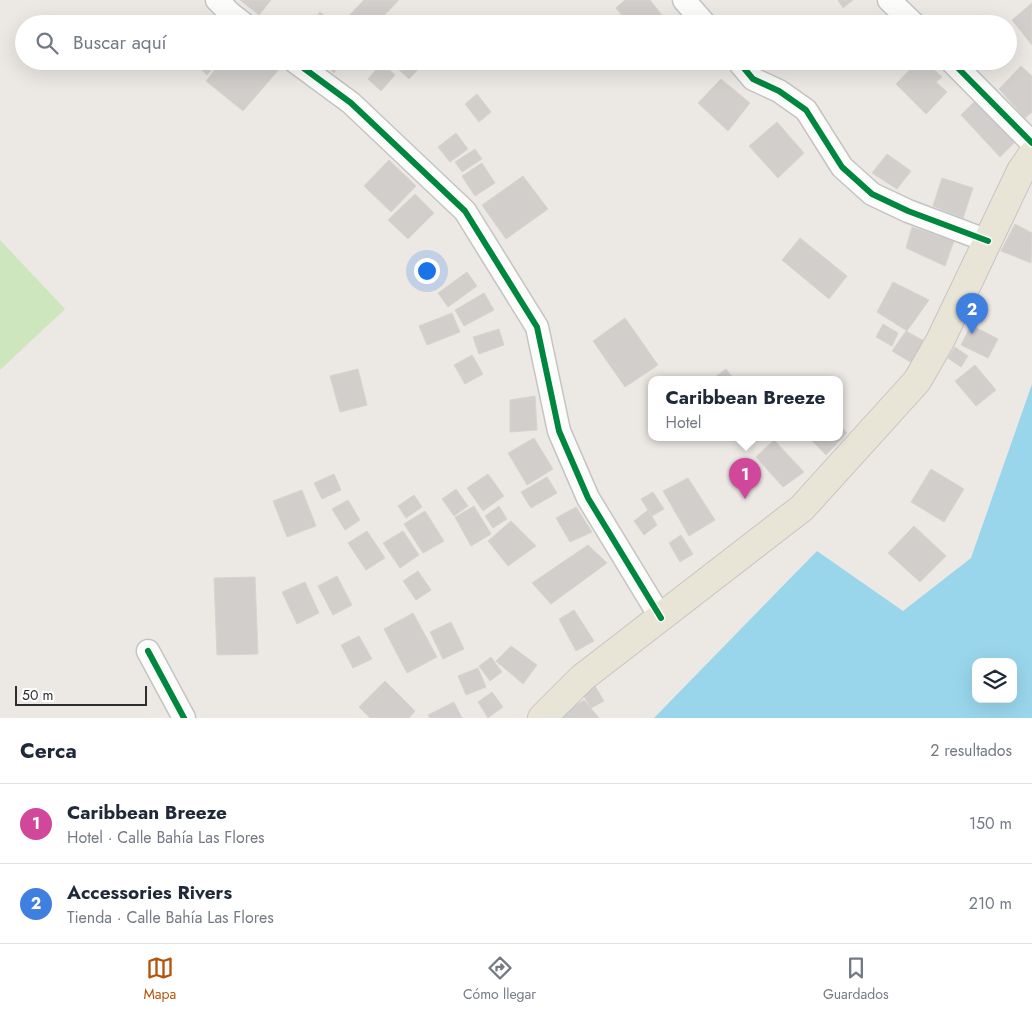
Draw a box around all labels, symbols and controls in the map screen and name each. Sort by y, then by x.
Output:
search box [15,15,1017,70]
icon: search [33,29,61,57]
text: Buscar aquí [73,29,167,56]
your location [414,258,440,284]
pin: 2 [956,293,988,334]
popup [648,376,843,441]
text: Caribbean Breeze [666,384,825,411]
text: Hotel [666,411,701,434]
pin: 1 [729,458,761,499]
map controls [972,658,1017,703]
button: layers [972,658,1017,703]
scale bar [15,683,148,706]
text: 50 m [22,685,53,705]
text: Cerca [20,736,77,766]
text: 2 resultados [930,739,1012,762]
text: Caribbean Breeze [67,799,227,826]
text: 1 [32,812,40,835]
text: 150 m [969,812,1012,835]
text: Hotel · Calle Bahía Las Flores [67,826,265,849]
text: Accessories Rivers [67,879,232,906]
text: 2 [31,892,41,915]
text: 210 m [969,892,1012,915]
text: Tienda · Calle Bahía Las Flores [67,906,274,929]
tab: Mapa [143,954,176,1004]
tab: Cómo llegar [463,954,536,1004]
tab: Guardados [823,954,889,1004]

